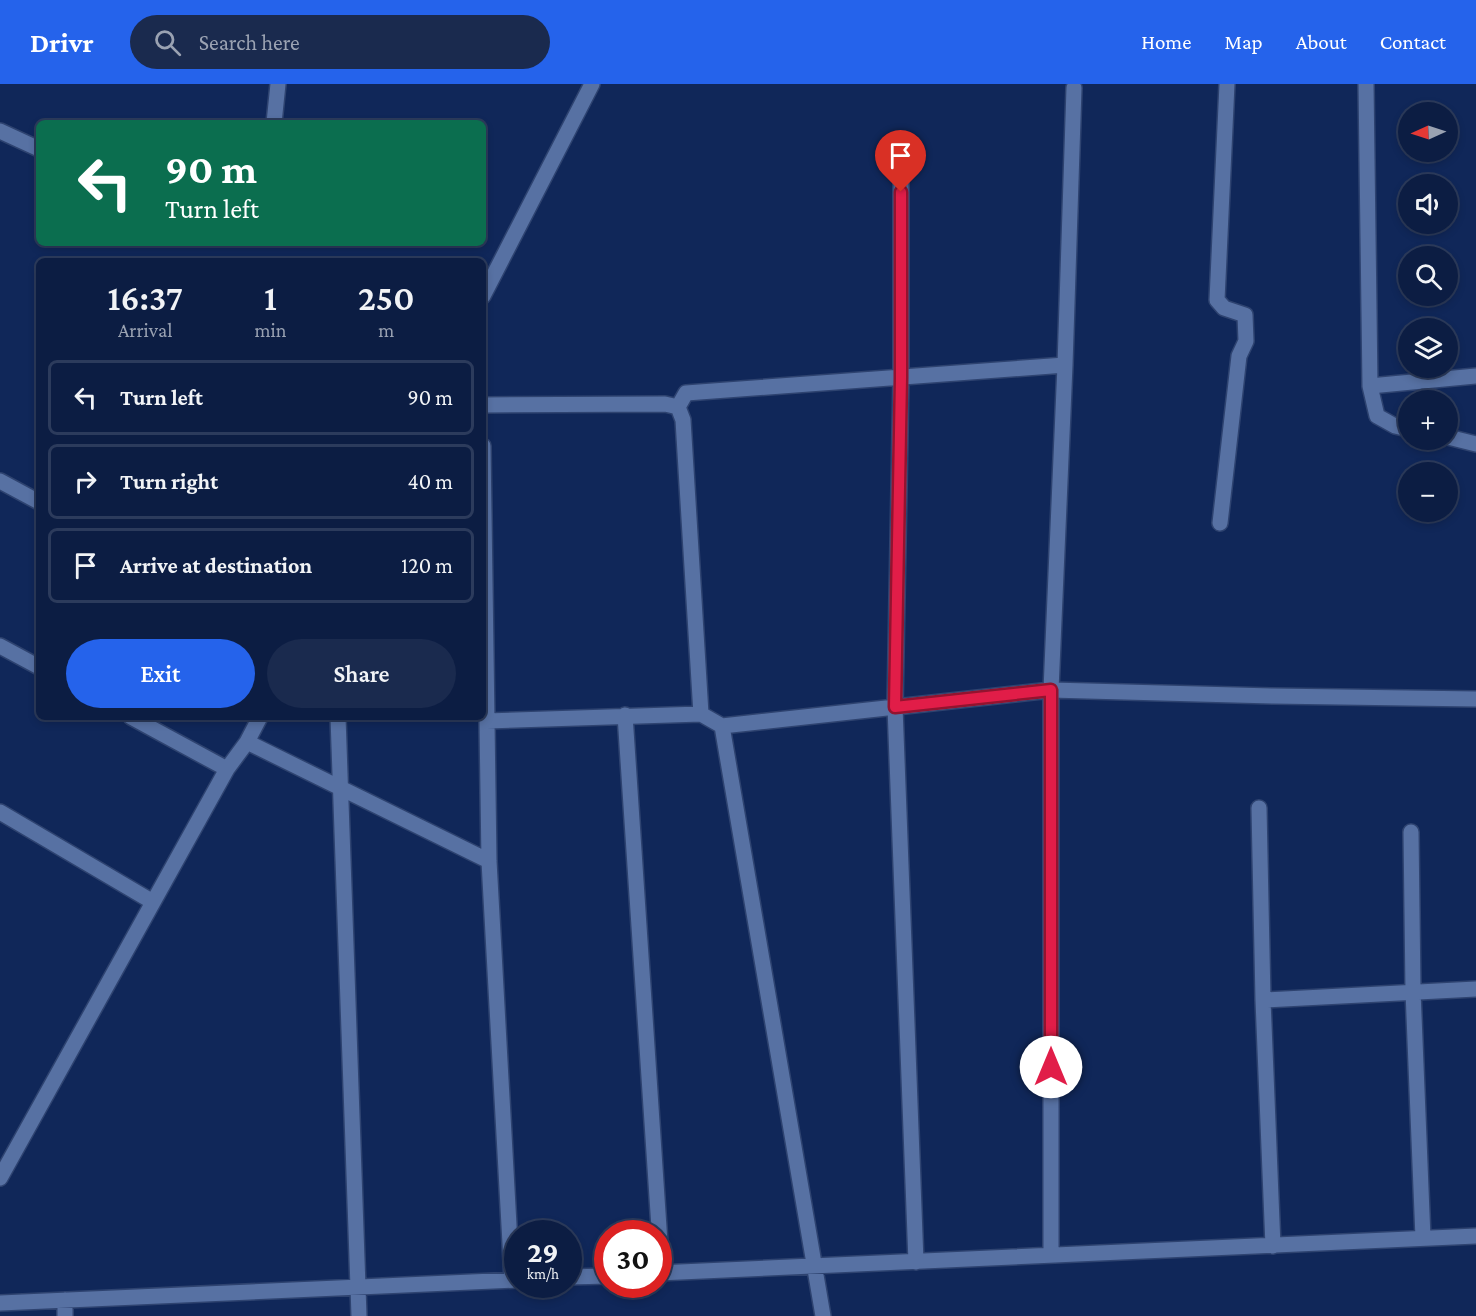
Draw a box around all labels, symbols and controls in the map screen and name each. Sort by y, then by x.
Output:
search box [130,15,550,69]
icon: search [151,26,184,59]
text: Drivr [30,27,94,58]
text: Search here [199,30,300,55]
text: Home [1141,30,1191,54]
text: Map [1224,30,1263,54]
text: About [1296,30,1347,54]
text: Contact [1380,30,1446,54]
north arrow [1398,102,1458,162]
map controls [1398,102,1458,522]
pin [875,130,926,192]
icon: arrive [884,139,917,172]
icon: left [66,144,144,222]
text: 90 m [165,145,257,192]
button: sound [1398,174,1458,234]
text: Turn left [165,194,259,224]
button: search [1398,246,1458,306]
text: 16:37 [108,278,183,318]
text: 1 [264,278,277,318]
text: 250 [358,278,414,318]
button: layers [1398,318,1458,378]
text: Arrival [118,319,172,341]
text: min [254,319,286,341]
text: m [378,319,394,341]
icon: left [69,381,102,414]
text: Turn left [120,385,203,410]
text: 90 m [408,385,453,410]
button: + [1398,390,1458,450]
button: − [1398,462,1458,522]
icon: right [69,465,102,498]
text: Turn right [120,469,218,494]
text: 40 m [408,469,453,494]
icon: arrive [69,549,102,582]
text: Arrive at destination [120,553,312,578]
text: 120 m [401,553,453,578]
button: Exit [66,639,255,708]
button: Share [267,639,456,708]
position arrow [1019,1035,1083,1099]
speed limit sign: 30 [594,1220,672,1298]
text: 29 [527,1235,559,1268]
text: km/h [527,1266,559,1282]

